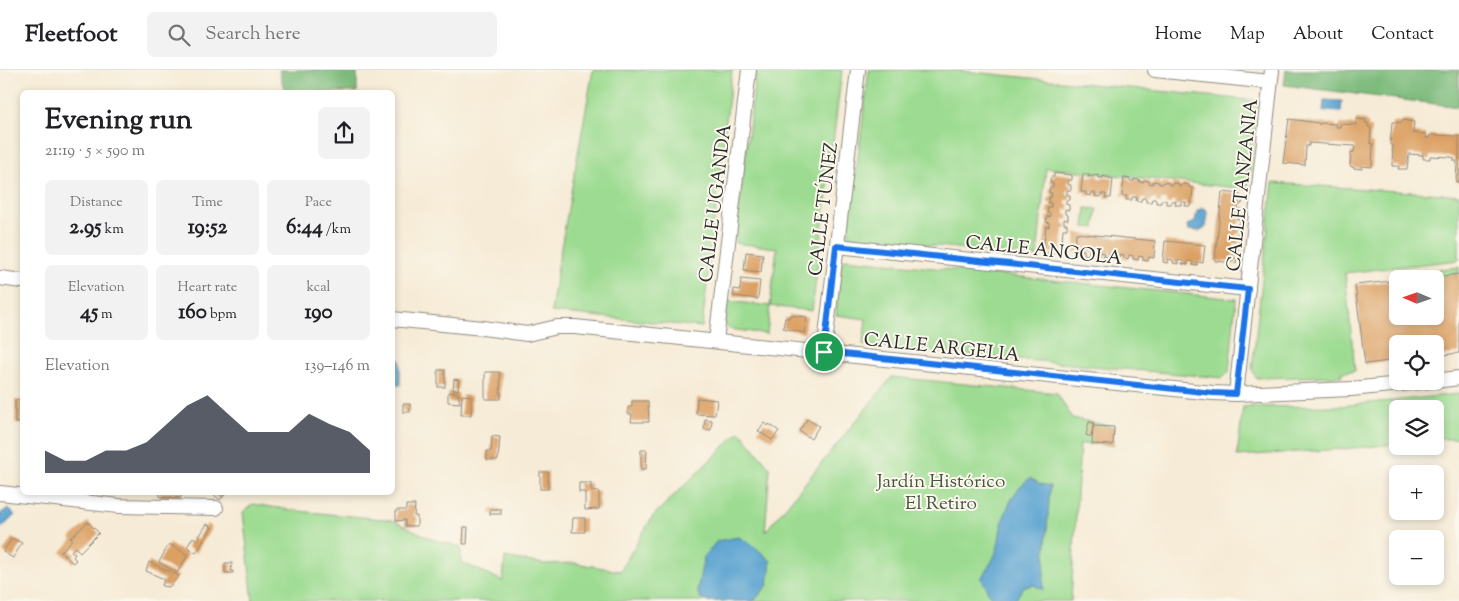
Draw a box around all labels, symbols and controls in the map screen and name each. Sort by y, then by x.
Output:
search box [147,12,497,57]
text: Fleetfoot [25,18,117,52]
icon: search [165,21,193,49]
text: Search here [205,21,301,48]
text: Home [1155,22,1202,48]
text: Map [1230,22,1265,48]
text: About [1293,22,1343,48]
text: Contact [1371,22,1434,48]
street label: CALLE TANZANIA [1221,97,1266,273]
text: Evening run [45,101,192,141]
button: share [318,107,370,159]
street label: CALLE UGANDA [693,122,740,284]
text: 21:19 · 5 × 590 m [45,140,145,163]
street label: CALLE TÚNEZ [803,141,846,278]
text: Distance [70,193,123,213]
text: Time [192,193,223,213]
text: Pace [305,193,332,213]
text: 2.95 [69,213,102,243]
text: 19:52 [188,213,227,243]
text: 6:44 [286,213,323,243]
text: km [102,220,124,240]
text: /km [323,220,351,240]
street label: CALLE ANGOLA [964,230,1124,273]
north arrow [1389,270,1444,325]
map controls [1389,270,1444,585]
text: Elevation [68,278,125,298]
text: Heart rate [178,278,237,298]
text: kcal [306,278,331,298]
text: 45 [80,298,98,328]
text: 160 [178,298,207,328]
text: 190 [304,298,333,328]
text: m [98,305,113,325]
text: bpm [207,305,237,325]
street label: CALLE ARGELIA [862,327,1022,370]
pin [803,331,845,373]
button: locate [1389,335,1444,390]
icon: arrive [810,338,838,366]
text: Elevation [45,355,110,378]
text: 139–146 m [305,355,370,378]
button: layers [1389,400,1444,455]
button: + [1389,465,1444,520]
park label: Jardín Histórico El Retiro [876,469,1005,518]
button: − [1389,530,1444,585]

